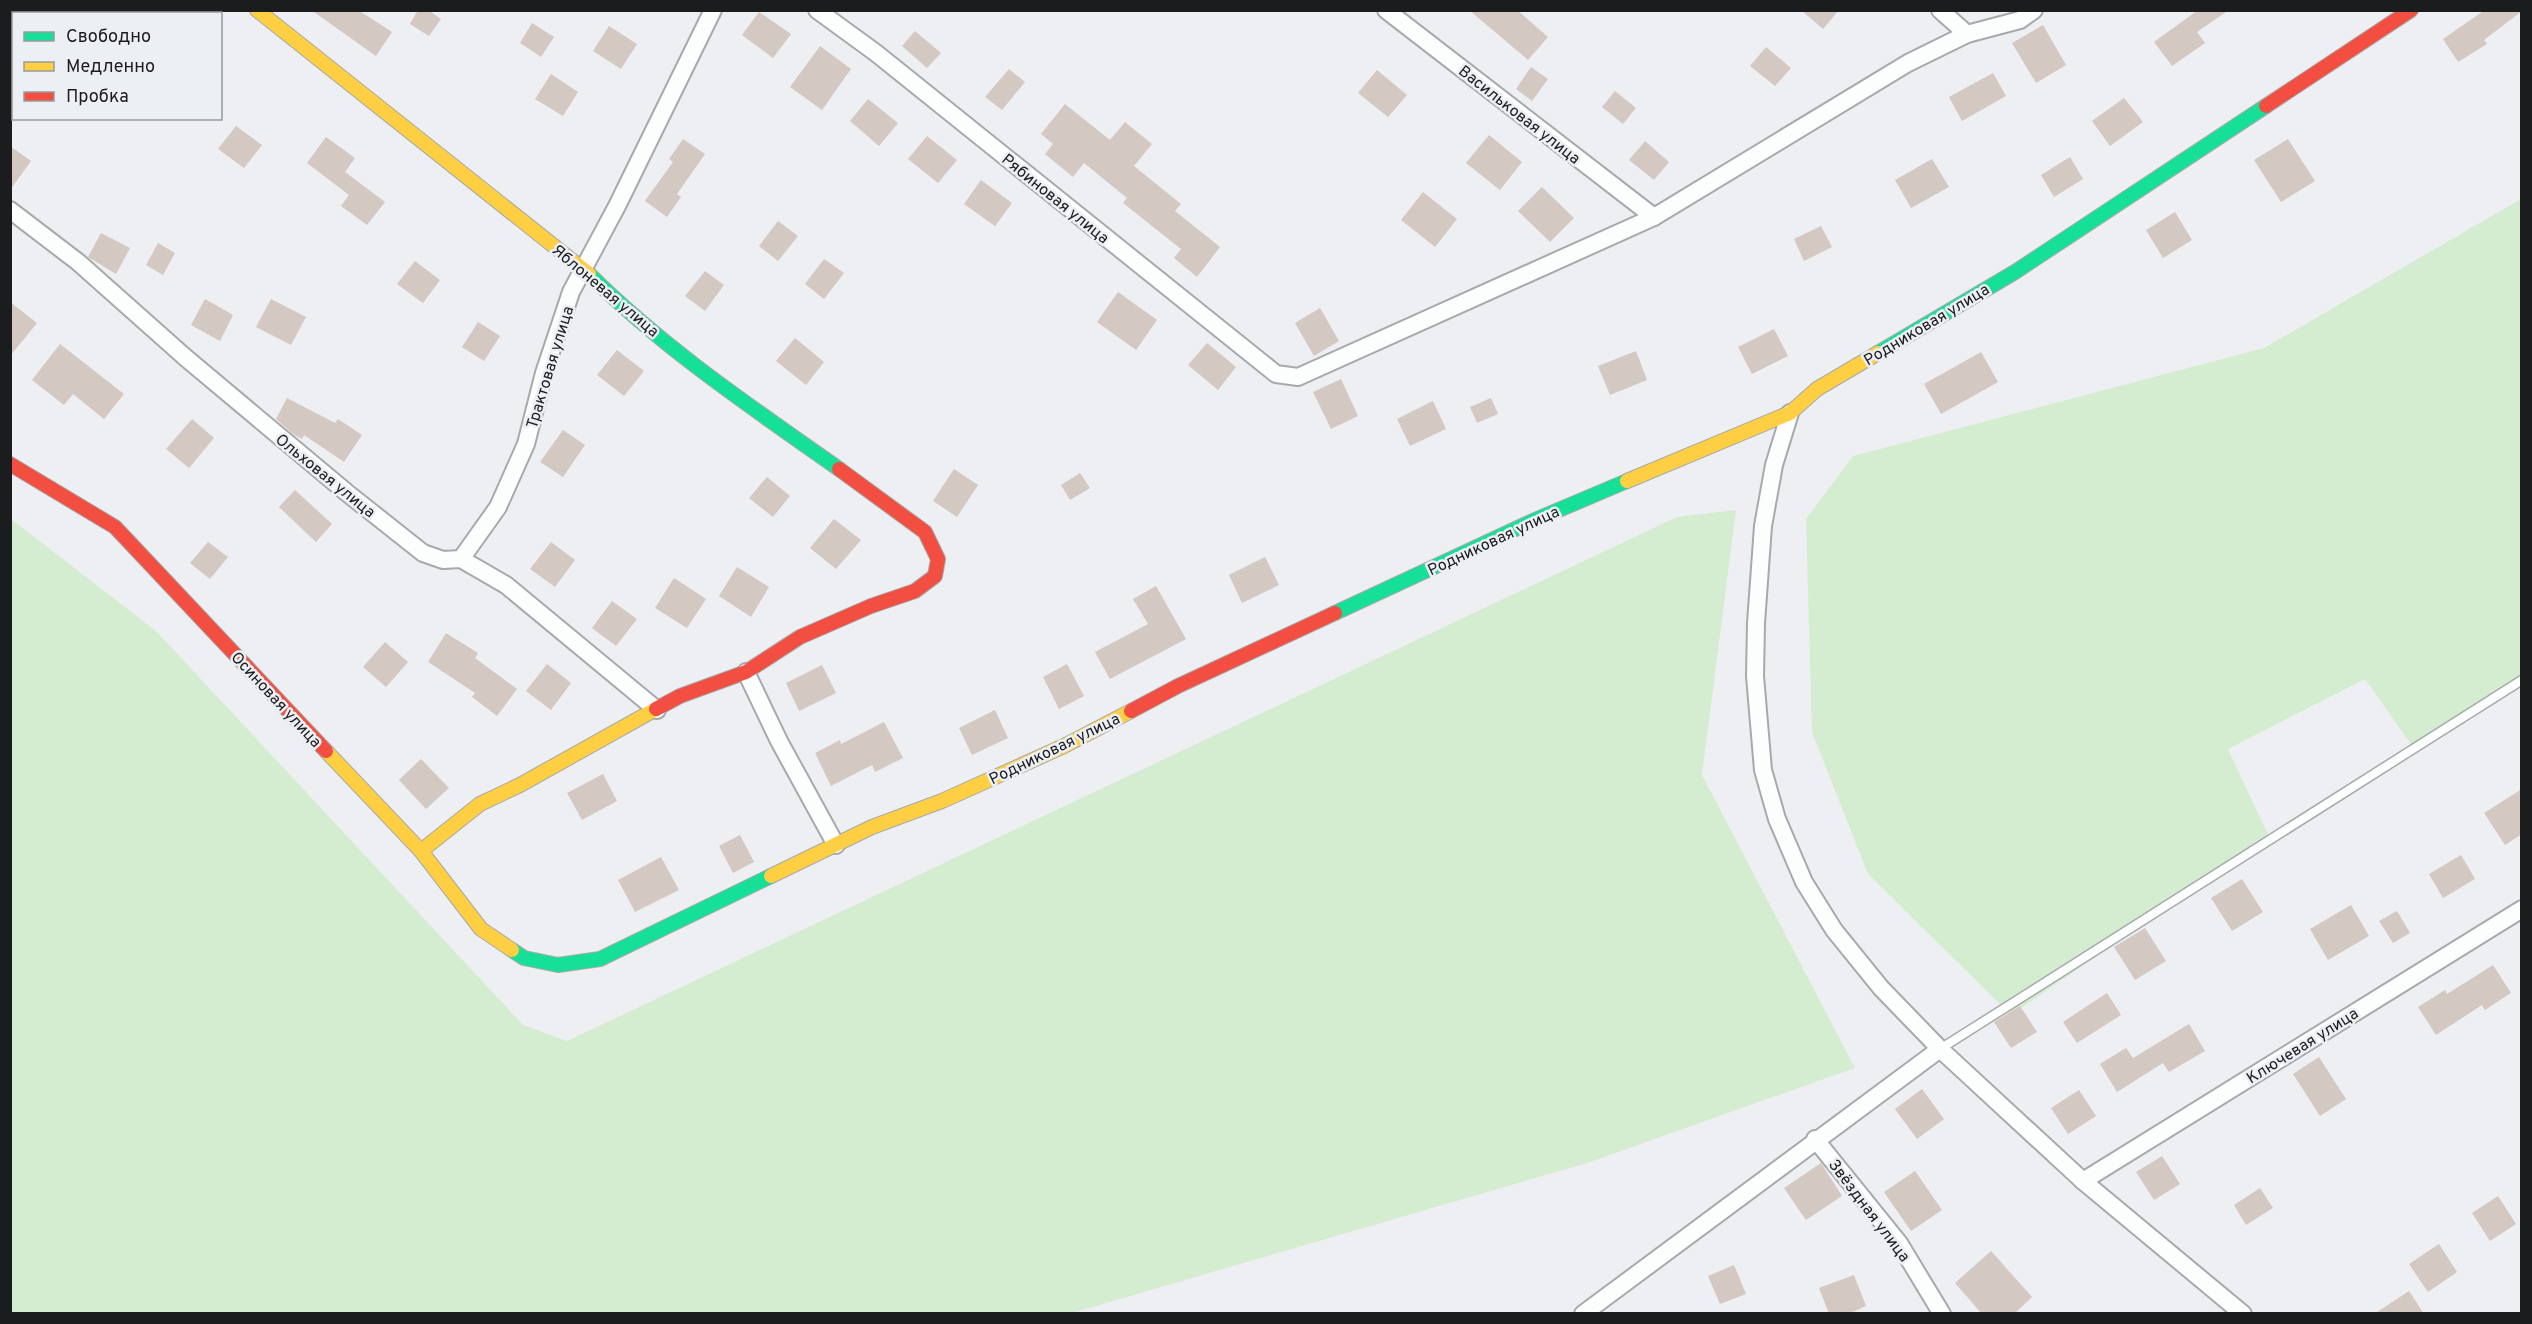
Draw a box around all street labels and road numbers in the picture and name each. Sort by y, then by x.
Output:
street label: Васильковая улица [1454,62,1584,169]
street label: Рябиновая улица [997,150,1112,249]
street label: Яблоневая улица [547,241,662,342]
street label: Родниковая улица [1861,280,1994,371]
street label: Трактовая улица [523,304,579,431]
street label: Ольховая улица [271,430,379,523]
street label: Родниковая улица [1425,502,1563,581]
street label: Осиновая улица [226,648,325,752]
street label: Родниковая улица [986,709,1124,790]
street label: Ключевая улица [2243,1004,2363,1089]
street label: Звёздная улица [1823,1156,1914,1267]

